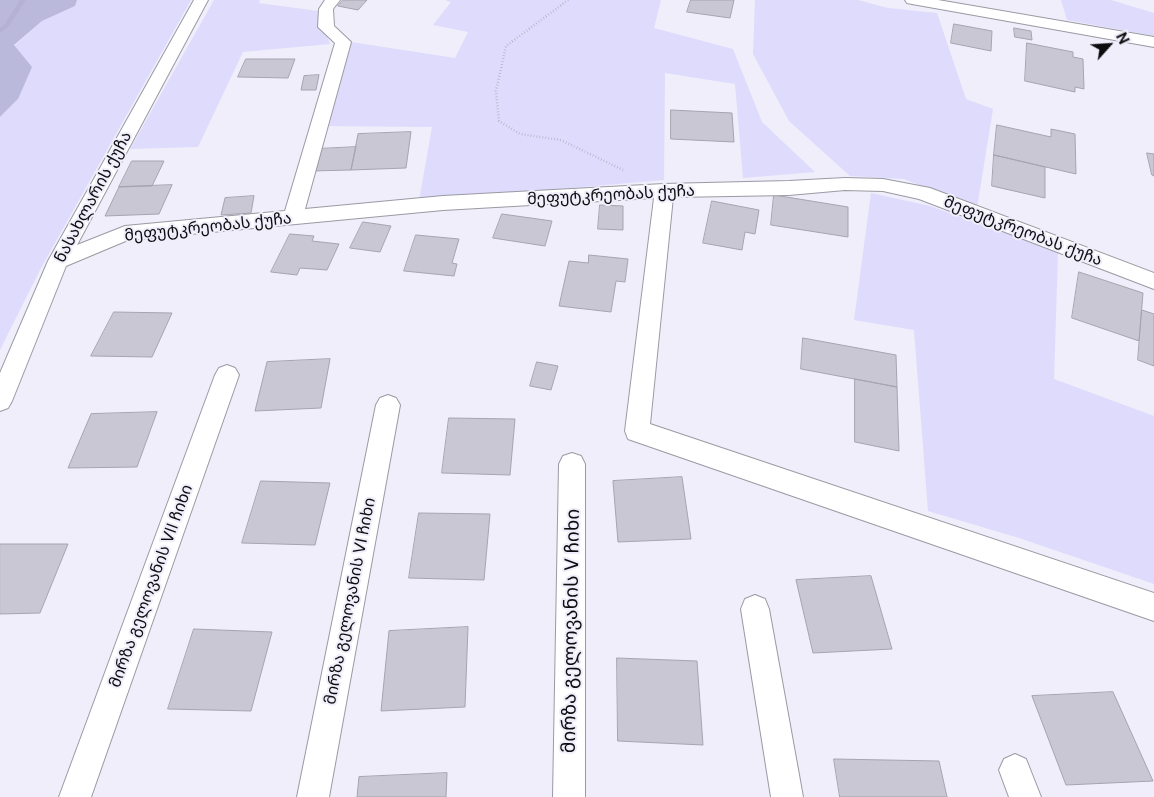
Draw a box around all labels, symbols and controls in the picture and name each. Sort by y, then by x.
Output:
north arrow [1084,20,1134,70]
text: N [1113,30,1132,47]
street label: ნასახლარის ქუჩა [50,128,136,266]
street label: მეფუტკრეობას ქუჩა [527,181,695,209]
street label: მეფუტკრეობას ქუჩა [941,192,1105,270]
street label: მეფუტკრეობას ქუჩა [124,209,292,245]
street label: მირზა გელოვანის VII ჩიხი [105,482,197,690]
street label: მირზა გელოვანის VI ჩიხი [321,496,379,706]
street label: მირზა გელოვანის V ჩიხი [557,509,585,753]

